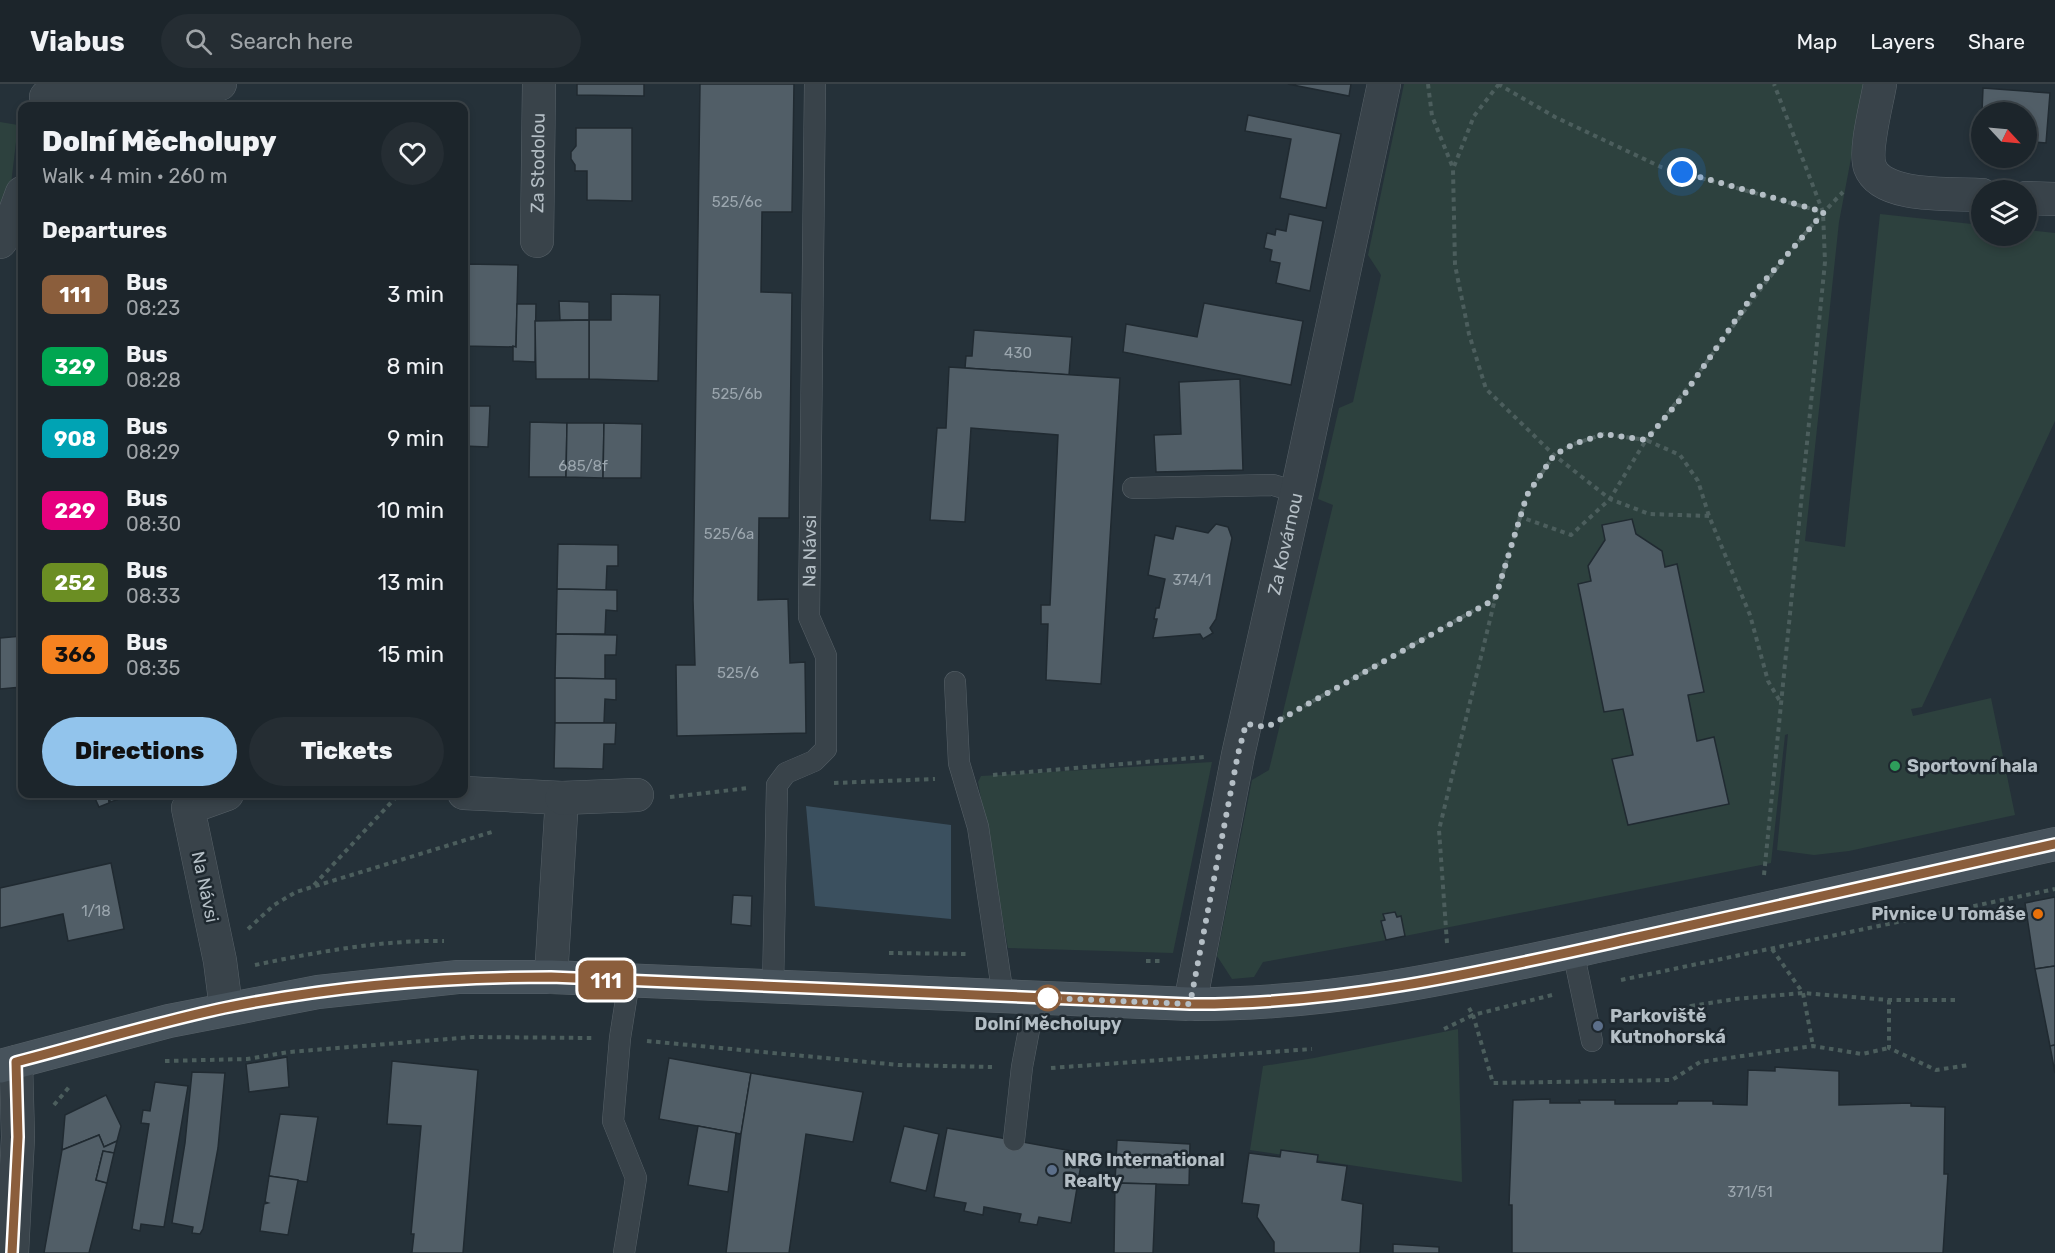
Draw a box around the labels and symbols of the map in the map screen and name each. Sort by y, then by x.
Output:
north arrow [1971,102,2037,168]
street label: Za Stodolou [526,113,550,213]
your location [1667,157,1697,187]
house number: 525/6c [712,193,762,211]
house number: 430 [1004,344,1032,362]
house number: 525/6b [712,385,763,403]
house number: 685/8f [558,457,608,475]
street label: Za Kovárnou [1263,491,1307,597]
street label: Na Návsi [798,515,821,587]
house number: 525/6a [704,525,754,543]
house number: 374/1 [1172,571,1212,589]
house number: 525/6 [717,664,759,682]
place label: Sportovní hala [1907,755,2038,777]
marker: Sportovní hala [1888,759,1902,773]
street label: Na Návsi [187,849,223,925]
house number: 1/18 [81,902,111,920]
place label: Pivnice U Tomáše [1871,903,2026,925]
marker: Pivnice U Tomáše [2031,907,2045,921]
line badge: 111 [572,960,640,1000]
marker: Dolní Měcholupy [1035,985,1061,1011]
place label: Parkoviště Kutnohorská [1610,1005,1726,1048]
place label: Dolní Měcholupy [975,1013,1122,1035]
marker: Parkoviště Kutnohorská [1591,1019,1605,1033]
place label: NRG International Realty [1064,1149,1225,1192]
marker: NRG International Realty [1045,1163,1059,1177]
house number: 371/51 [1727,1183,1773,1201]

